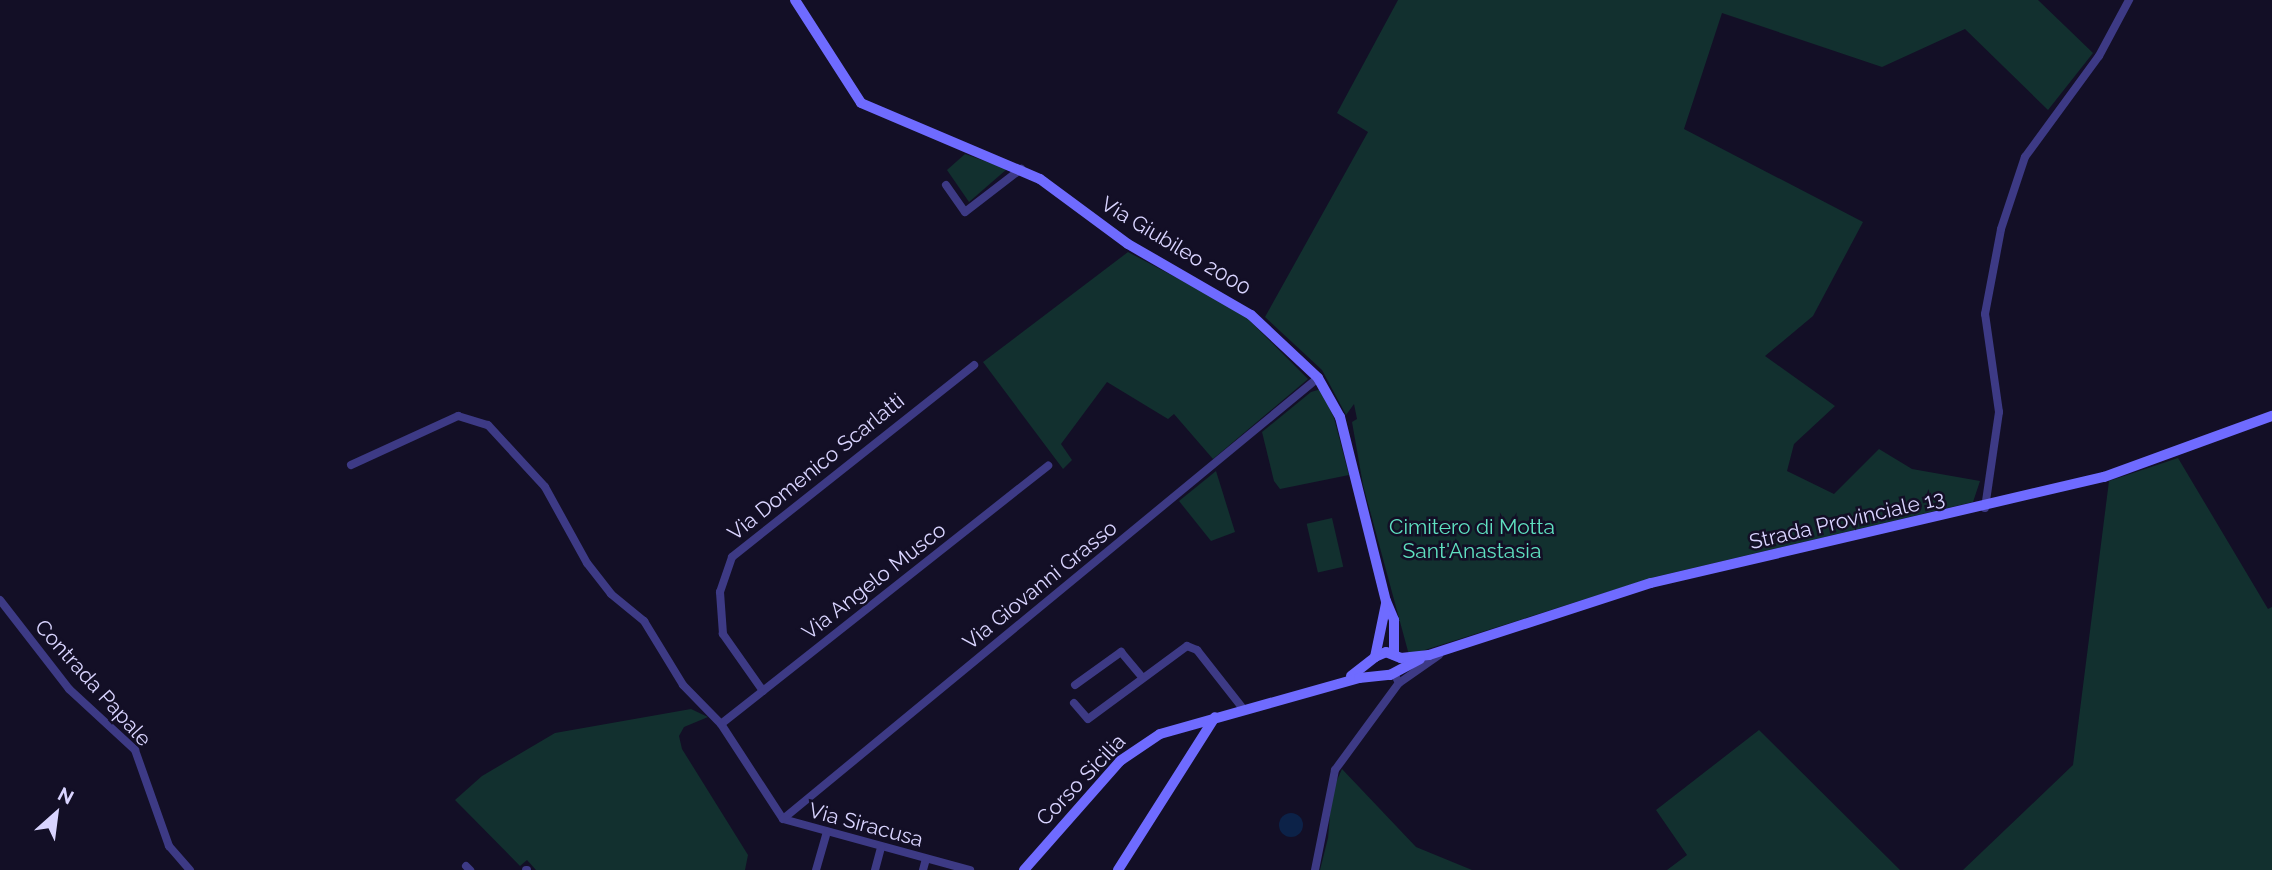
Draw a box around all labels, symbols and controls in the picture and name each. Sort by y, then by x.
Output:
street label: Via Giubileo 2000 [1096,191,1256,301]
street label: Via Domenico Scarlatti [723,388,909,546]
street label: Strada Provinciale 13 [1747,485,1947,555]
park label: Cimitero di Motta Sant'Anastasia [1389,514,1555,564]
street label: Via Giovanni Grasso [958,515,1122,655]
street label: Via Angelo Musco [797,517,951,645]
street label: Contrada Papale [30,615,156,751]
street label: Corso Sicilia [1031,729,1131,831]
north arrow [21,779,91,849]
text: N [54,782,77,809]
street label: Via Siracusa [806,798,926,852]

